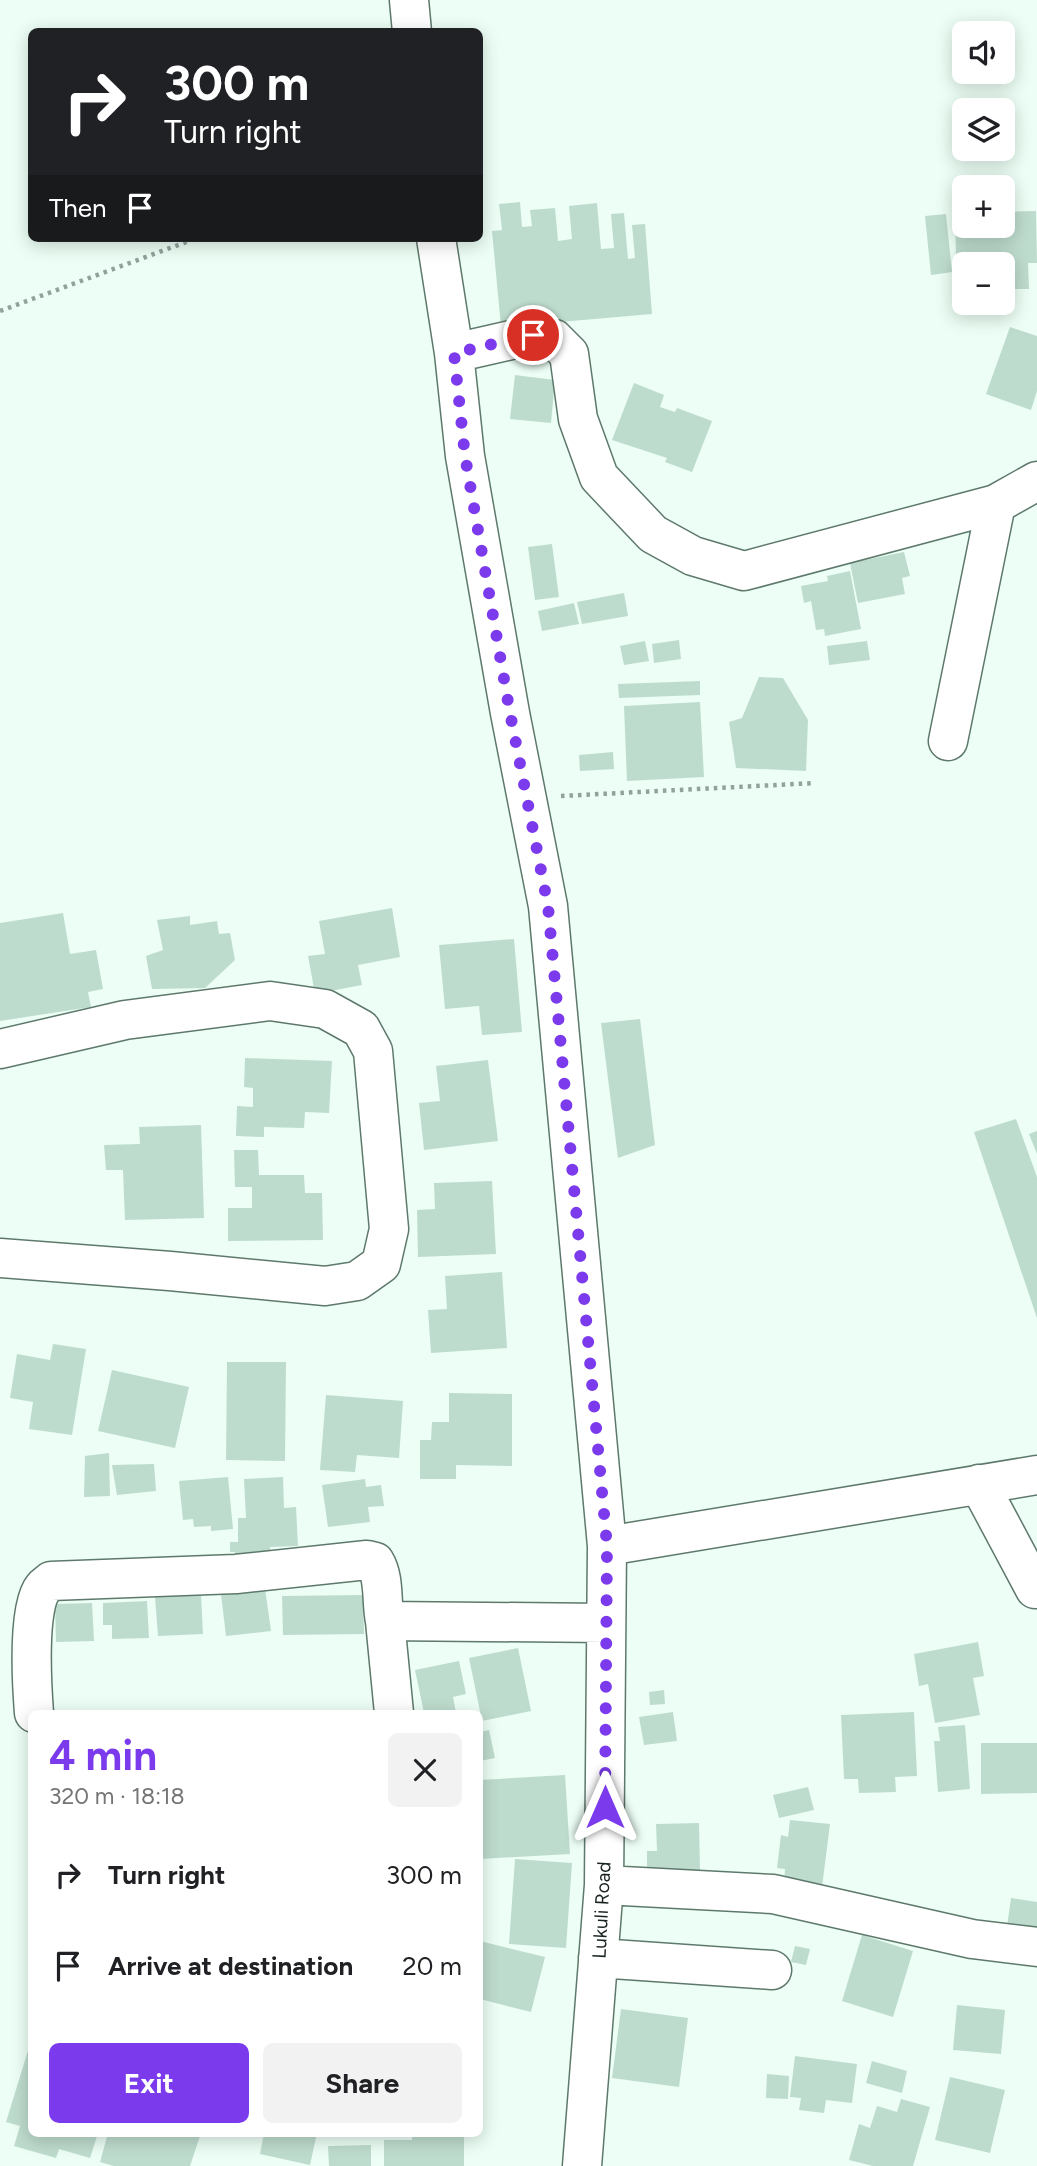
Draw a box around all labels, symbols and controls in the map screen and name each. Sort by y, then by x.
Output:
map controls [952,21,1015,315]
button: sound [952,21,1015,84]
text: 300 m [164,53,309,112]
icon: right [49,56,140,147]
button: layers [952,98,1015,161]
text: Turn right [164,113,302,151]
button: + [952,175,1015,238]
icon: arrive [121,189,159,227]
text: Then [49,192,107,224]
button: − [952,252,1015,315]
pin [503,305,563,365]
icon: arrive [514,316,552,354]
text: 4 min [49,1730,157,1781]
button: close [388,1733,462,1807]
position arrow [568,1770,642,1844]
text: 320 m · 18:18 [49,1782,185,1810]
icon: right [49,1856,87,1894]
text: Turn right [108,1859,225,1891]
text: 300 m [386,1859,462,1891]
street label: Lukuli Road [587,1861,616,1959]
icon: arrive [49,1947,87,1985]
text: Arrive at destination [108,1950,353,1982]
text: 20 m [402,1950,462,1982]
button: Exit [49,2043,249,2123]
button: Share [263,2043,462,2123]

